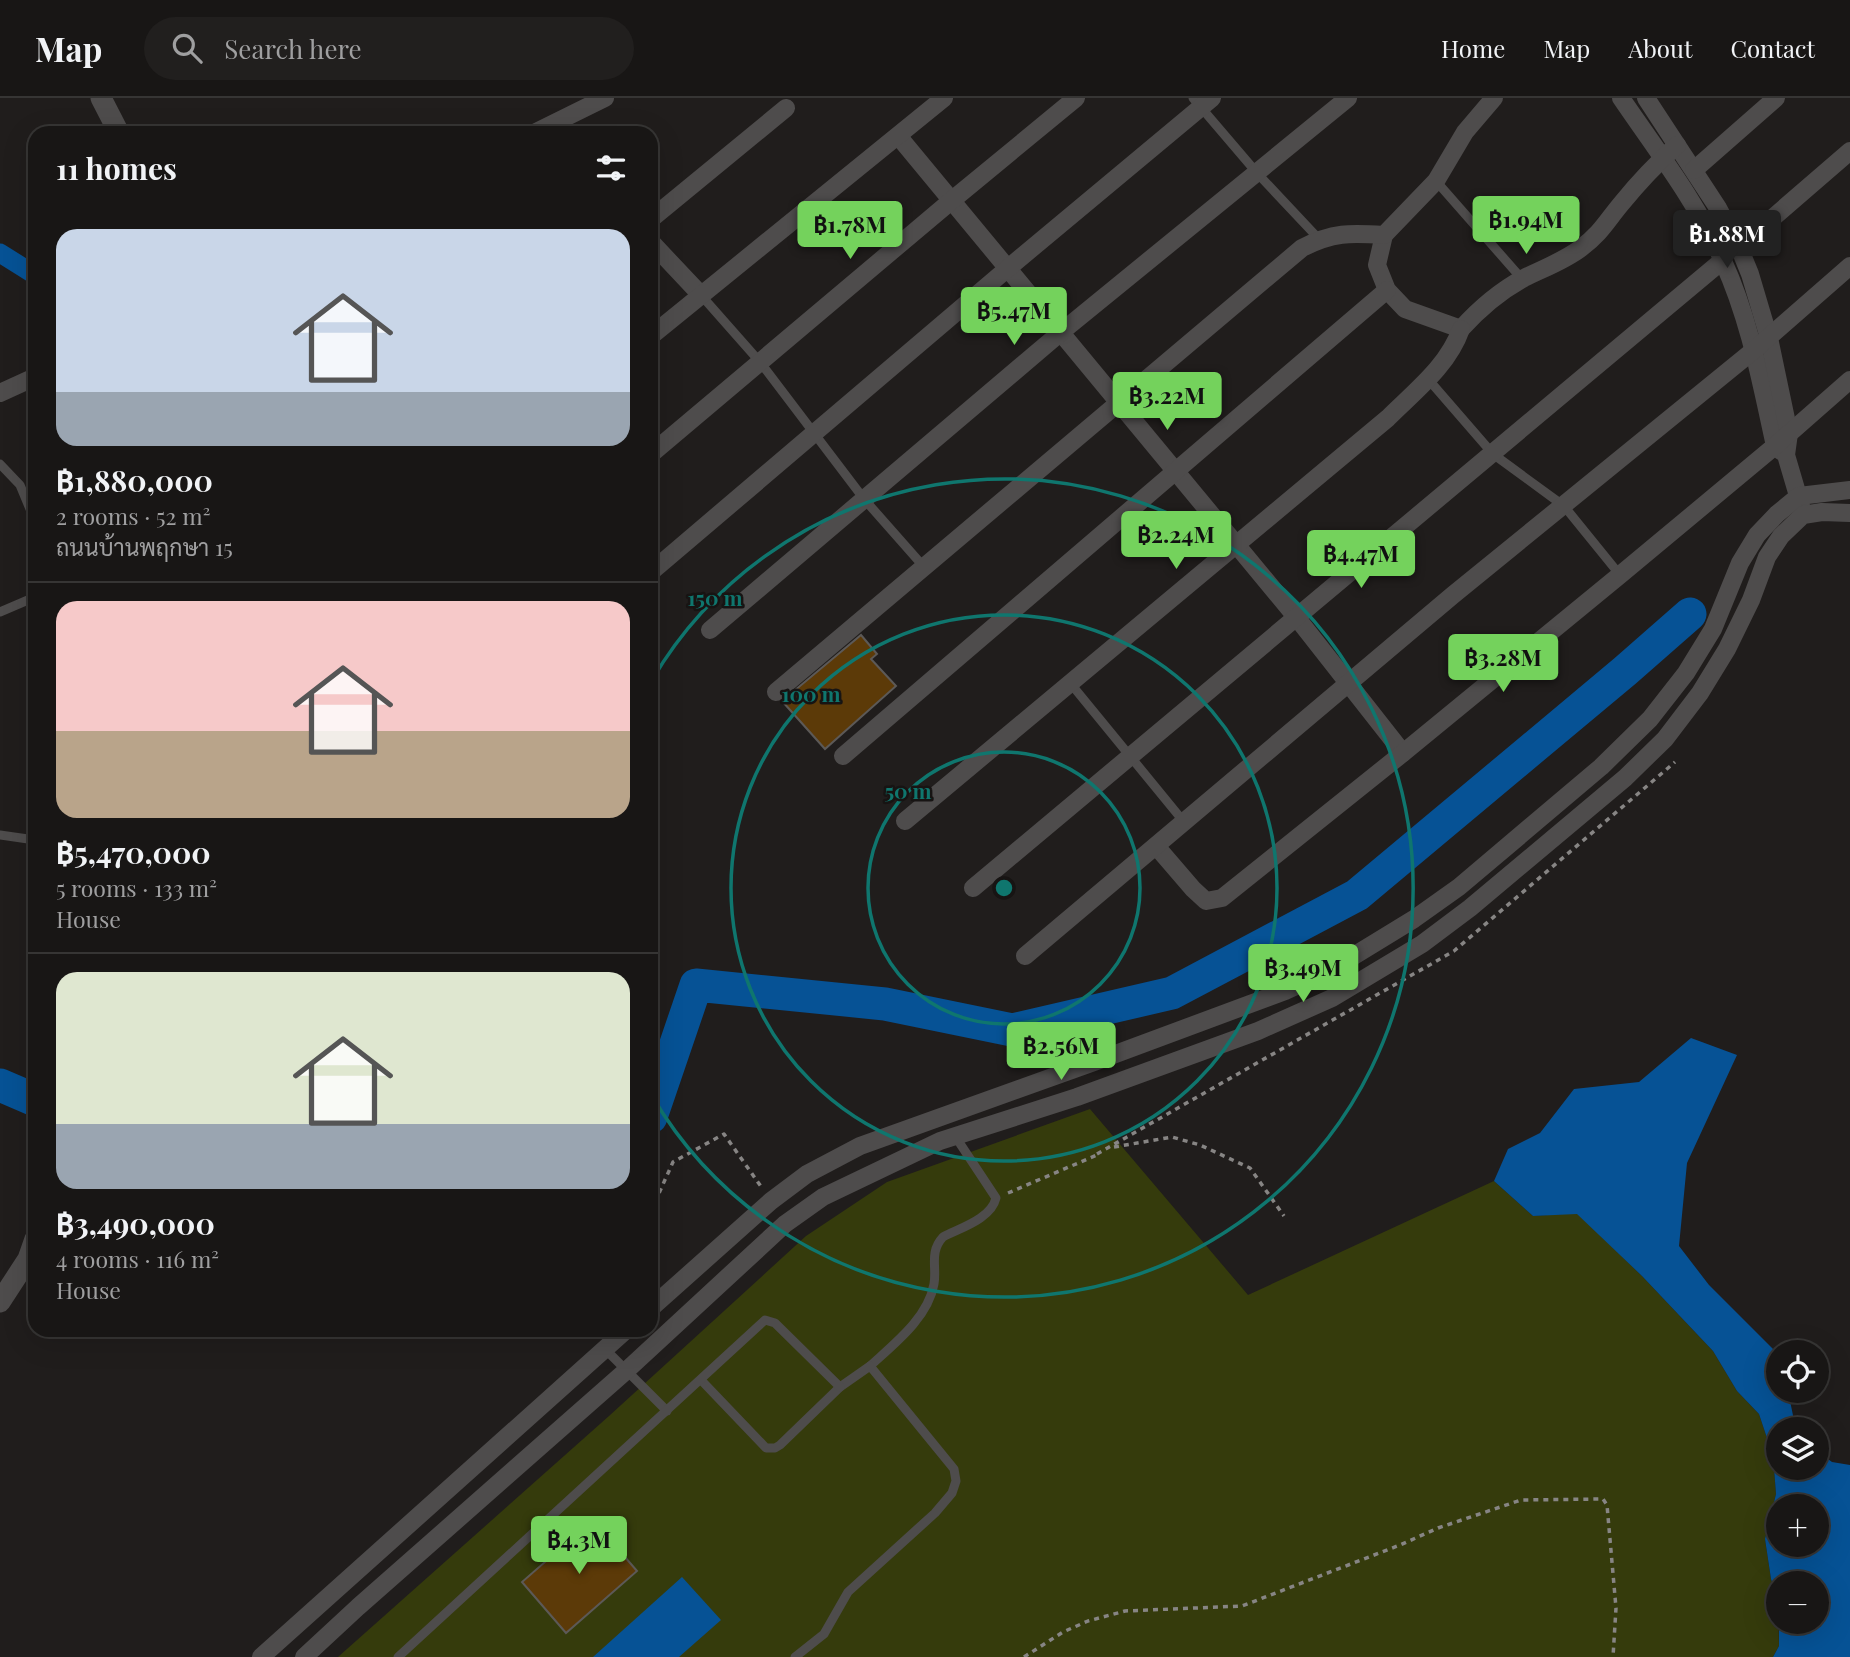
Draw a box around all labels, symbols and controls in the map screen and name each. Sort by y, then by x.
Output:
search box [144,17,634,80]
text: Map [35,26,102,70]
icon: search [168,29,206,67]
text: Search here [224,31,362,66]
text: Home [1441,32,1505,64]
text: Map [1543,32,1590,64]
text: About [1628,32,1692,64]
text: Contact [1730,32,1815,64]
text: 11 homes [56,148,177,188]
icon: filters [592,149,630,187]
pin: ฿1.94M [1469,197,1583,256]
pin: ฿1.78M [793,202,907,261]
text: ฿1.94M [1489,203,1563,234]
text: ฿1.78M [813,208,887,239]
pin: ฿1.88M [1670,211,1784,270]
text: ฿1.88M [1689,217,1765,248]
icon: home [280,275,406,401]
pin: ฿5.47M [957,288,1071,347]
text: ฿5.47M [977,294,1051,325]
pin: ฿3.22M [1110,372,1224,432]
text: ฿3.22M [1129,379,1205,410]
text: ฿1,880,000 [56,460,213,500]
text: 2 rooms · 52 m² [56,500,210,531]
pin: ฿2.24M [1119,512,1233,571]
text: ฿2.24M [1137,518,1215,549]
text: ถนนบ้านพฤกษา 15 [56,531,233,562]
pin: ฿4.47M [1304,531,1418,590]
text: ฿4.47M [1323,537,1399,568]
text: 150 m [688,583,742,611]
pin: ฿3.28M [1446,634,1560,694]
text: ฿3.28M [1464,641,1542,672]
icon: home [280,647,406,773]
text: 100 m [781,679,841,707]
text: 50 m [884,776,932,804]
text: ฿5,470,000 [56,832,211,872]
text: 5 rooms · 133 m² [56,872,217,903]
centre of rings [992,876,1016,900]
text: House [56,903,121,934]
pin: ฿3.49M [1246,944,1360,1004]
text: ฿3.49M [1264,951,1342,982]
icon: home [280,1018,406,1144]
pin: ฿2.56M [1004,1023,1118,1082]
text: ฿2.56M [1023,1029,1099,1060]
text: ฿3,490,000 [56,1203,215,1243]
text: 4 rooms · 116 m² [56,1243,219,1274]
text: House [56,1274,121,1305]
map controls [1766,1340,1829,1634]
button: locate [1766,1340,1829,1403]
button: layers [1766,1417,1829,1480]
button: + [1766,1494,1829,1557]
pin: ฿4.3M [530,1516,628,1576]
text: ฿4.3M [547,1523,611,1554]
button: − [1766,1571,1829,1634]

